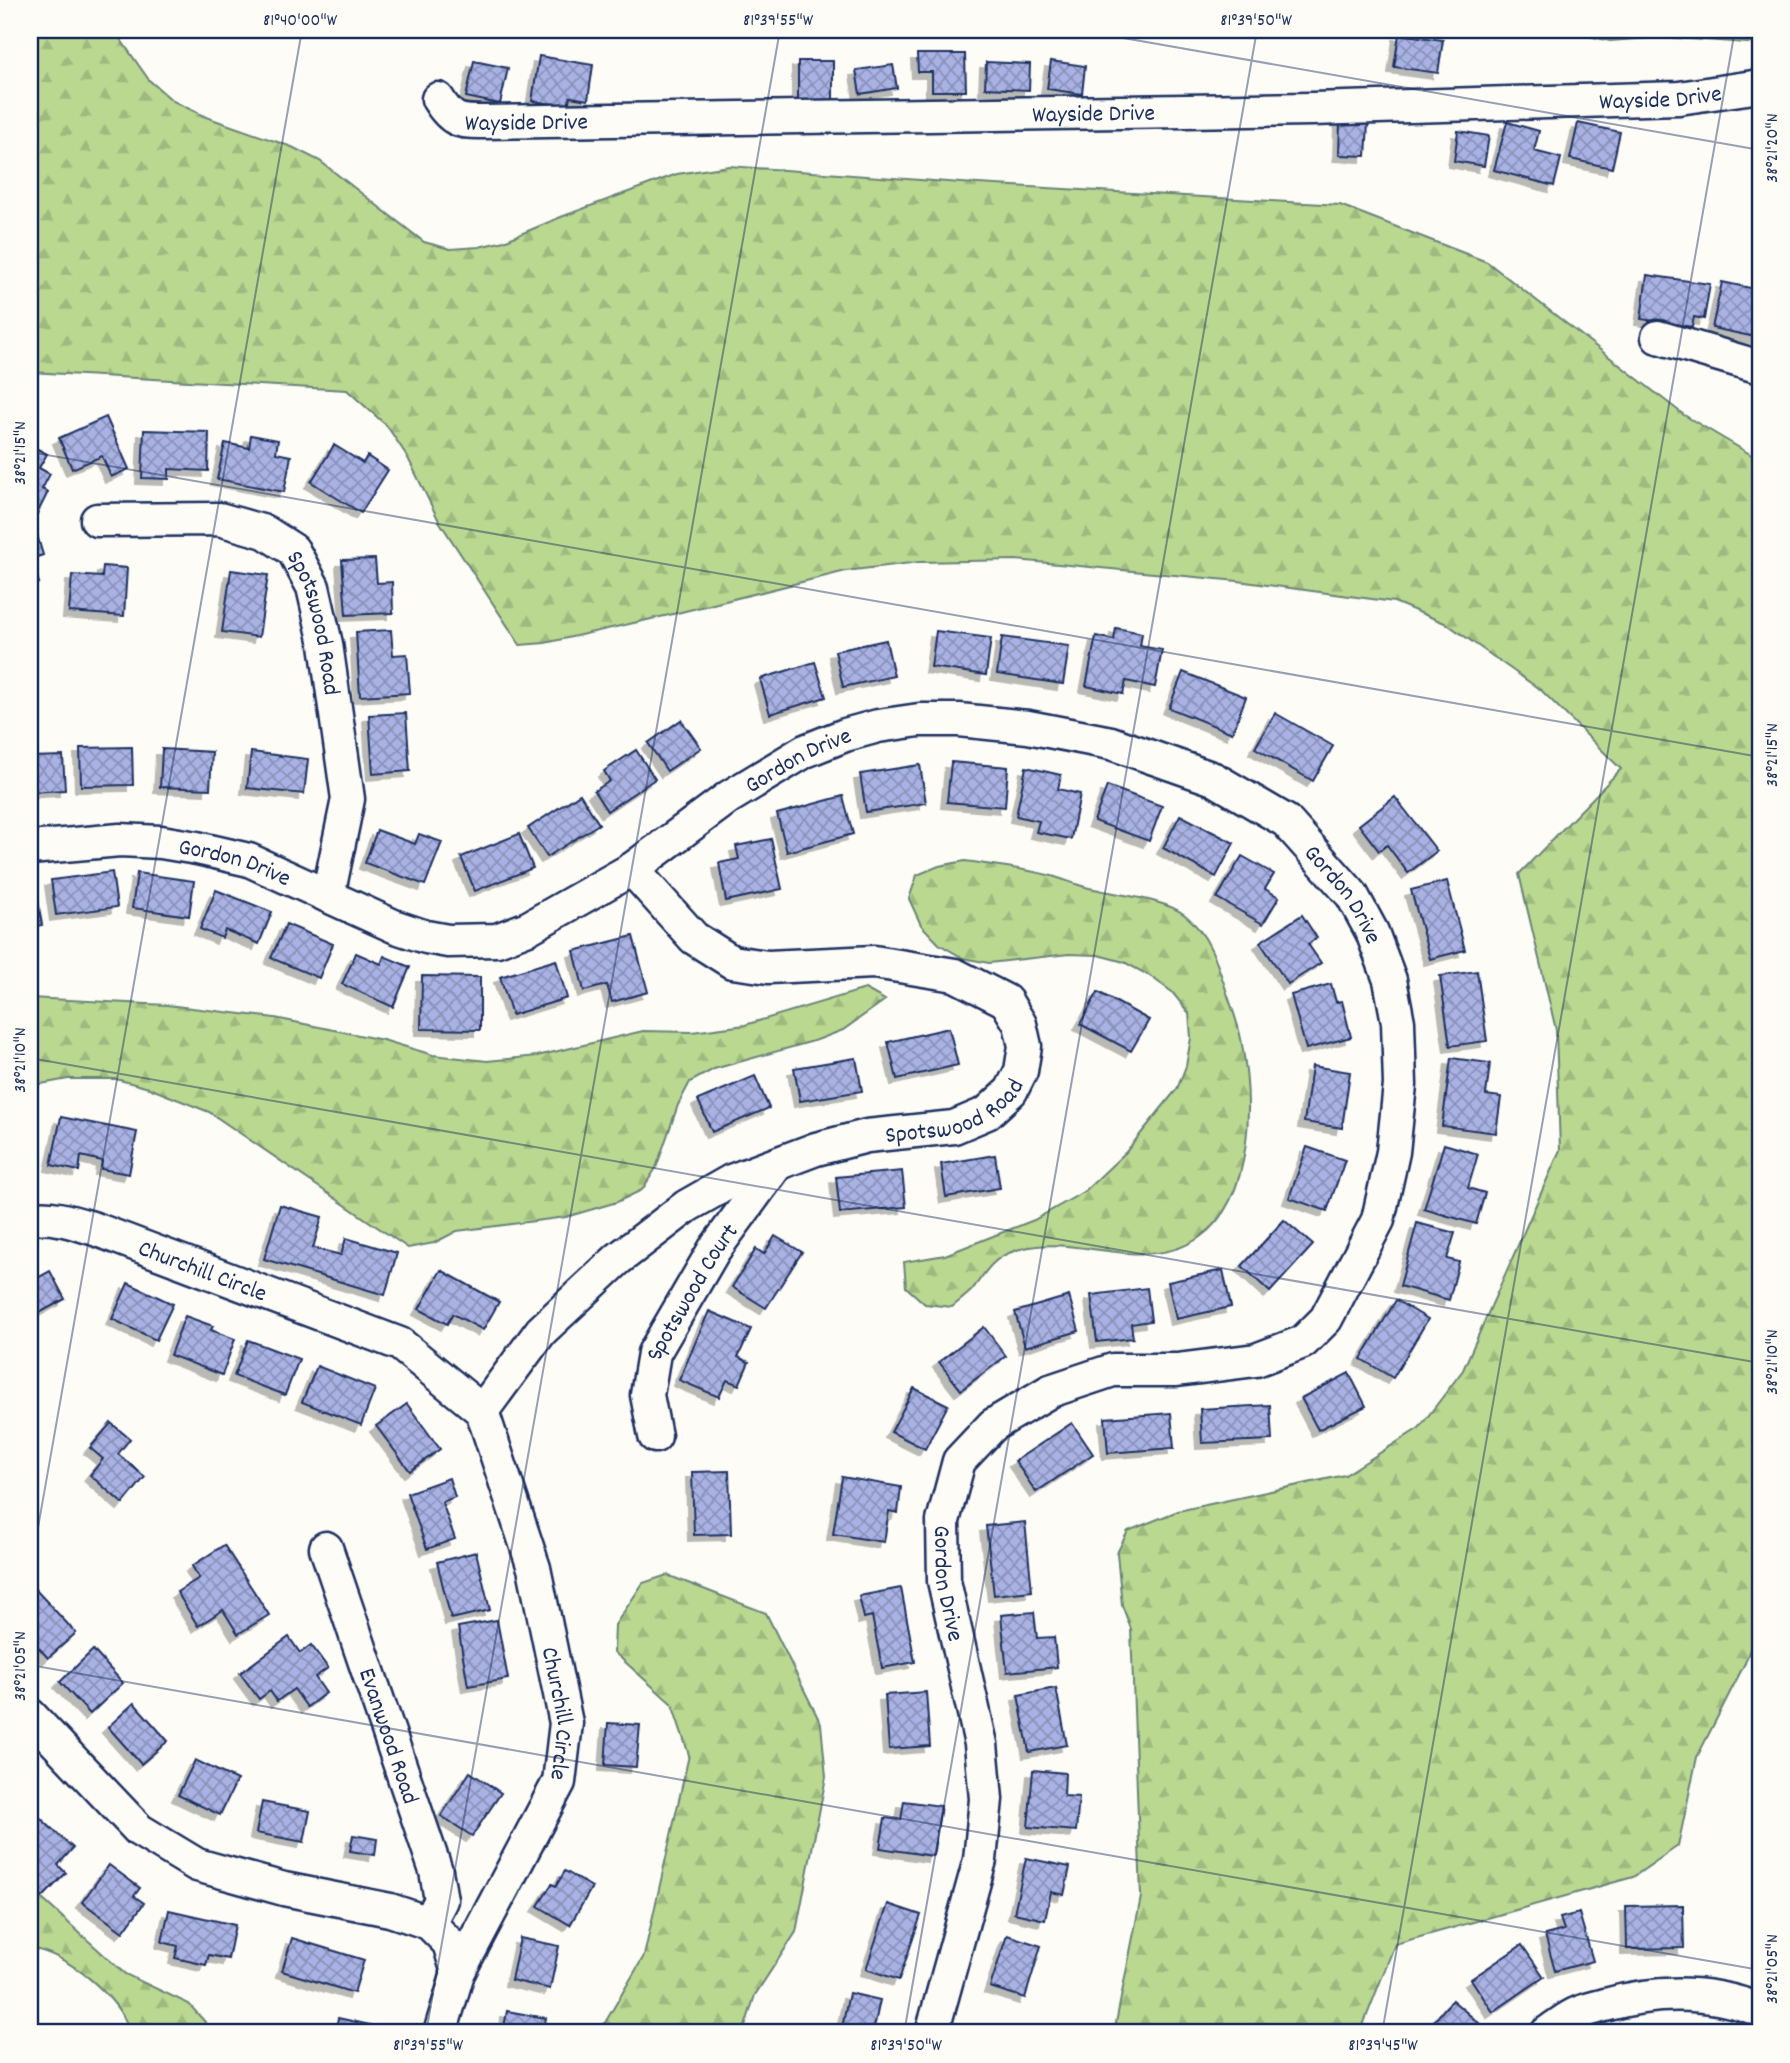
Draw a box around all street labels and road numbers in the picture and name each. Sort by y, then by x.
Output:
street label: Wayside Drive [1598,78,1724,120]
street label: Wayside Drive [1032,97,1155,133]
street label: Wayside Drive [464,106,588,142]
street label: Spotswood Road [276,545,347,698]
street label: Gordon Drive [739,720,857,804]
street label: Gordon Drive [176,831,296,897]
street label: Gordon Drive [1295,838,1389,949]
street label: Spotswood Road [884,1074,1034,1154]
street label: Spotswood Court [639,1217,748,1362]
street label: Churchill Circle [133,1233,271,1312]
street label: Gordon Drive [923,1525,971,1645]
street label: Churchill Circle [531,1644,580,1782]
street label: Evanwood Road [348,1664,426,1809]

